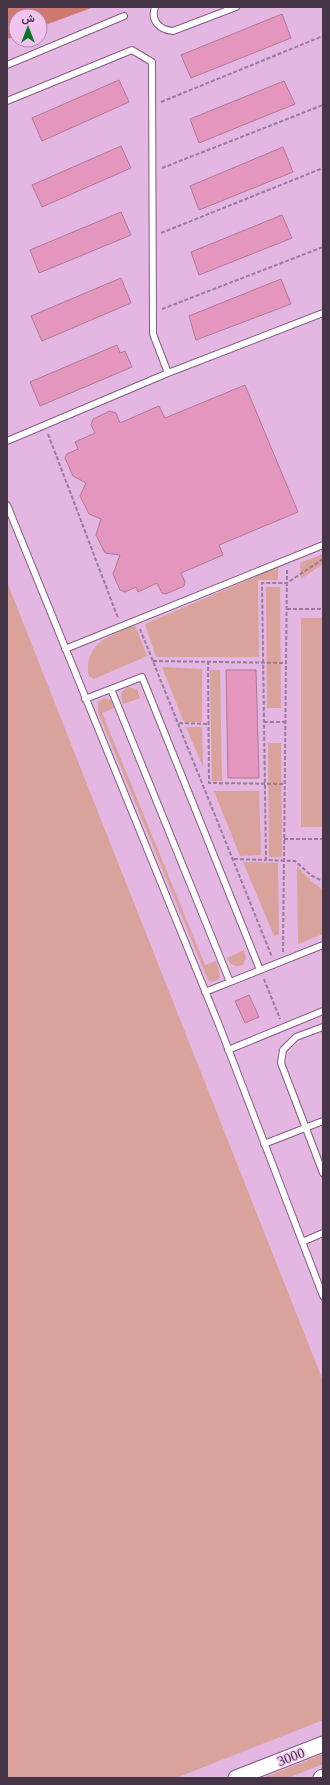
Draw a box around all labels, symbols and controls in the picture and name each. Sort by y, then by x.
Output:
north arrow [8,8,48,48]
text: ش [21,12,35,25]
street label: 3000 [275,1745,307,1769]

